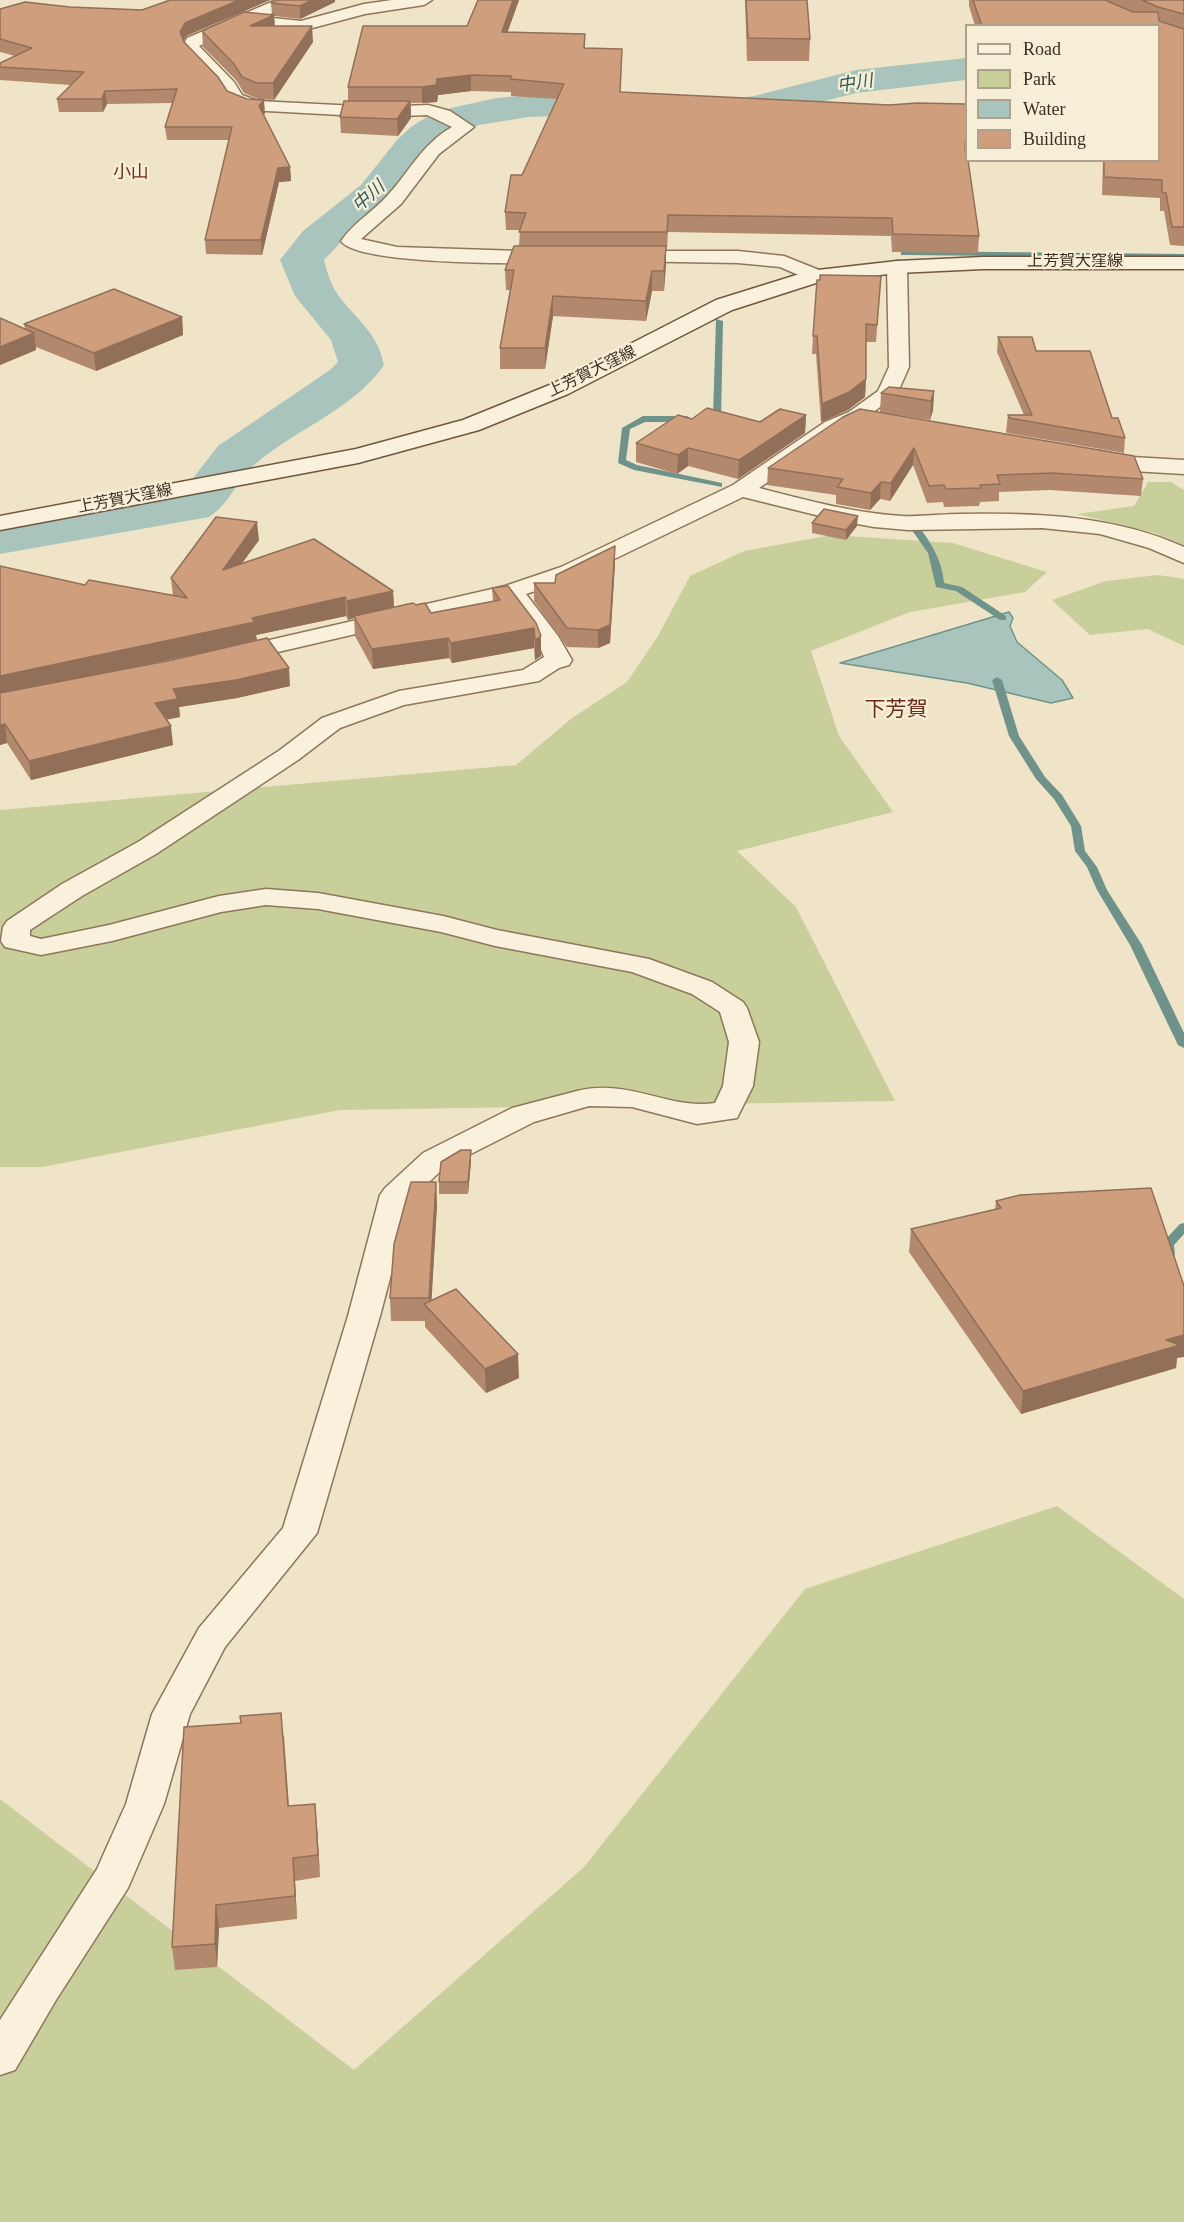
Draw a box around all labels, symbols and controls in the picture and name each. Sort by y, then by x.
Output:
legend [965,24,1160,162]
text: Road [1023,39,1061,59]
text: Park [1023,69,1056,89]
water label: 中川 [836,71,874,97]
text: Water [1023,99,1066,119]
text: Building [1023,129,1086,149]
district label: 小山 [113,162,149,184]
water label: 中川 [348,177,390,217]
street label: 上芳賀大窪線 [1027,252,1123,272]
street label: 上芳賀大窪線 [545,342,639,402]
street label: 上芳賀大窪線 [76,480,174,518]
district label: 下芳賀 [865,697,927,723]

